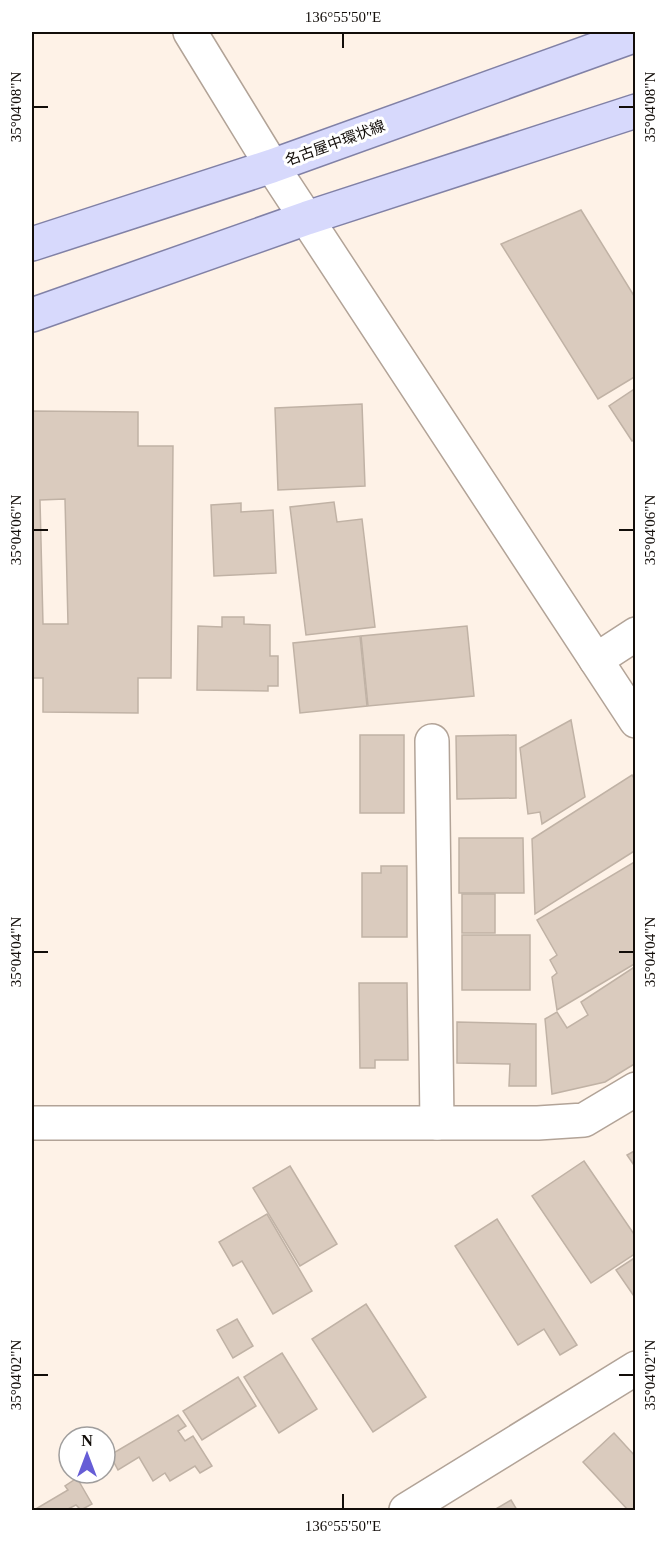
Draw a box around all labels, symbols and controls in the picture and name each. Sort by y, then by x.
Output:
text: 136°55'50"E [305,9,381,25]
text: 35°04'08"N [8,72,24,142]
text: 35°04'08"N [642,72,658,142]
street label: 名古屋中環状線 [283,117,387,168]
text: 35°04'06"N [8,495,24,565]
text: 35°04'06"N [642,495,658,565]
text: 35°04'04"N [8,917,24,987]
text: 35°04'04"N [642,917,658,987]
text: 35°04'02"N [8,1340,24,1410]
text: 35°04'02"N [642,1340,658,1410]
north arrow [57,1425,117,1485]
text: N [81,1432,93,1449]
text: 136°55'50"E [305,1518,381,1534]

